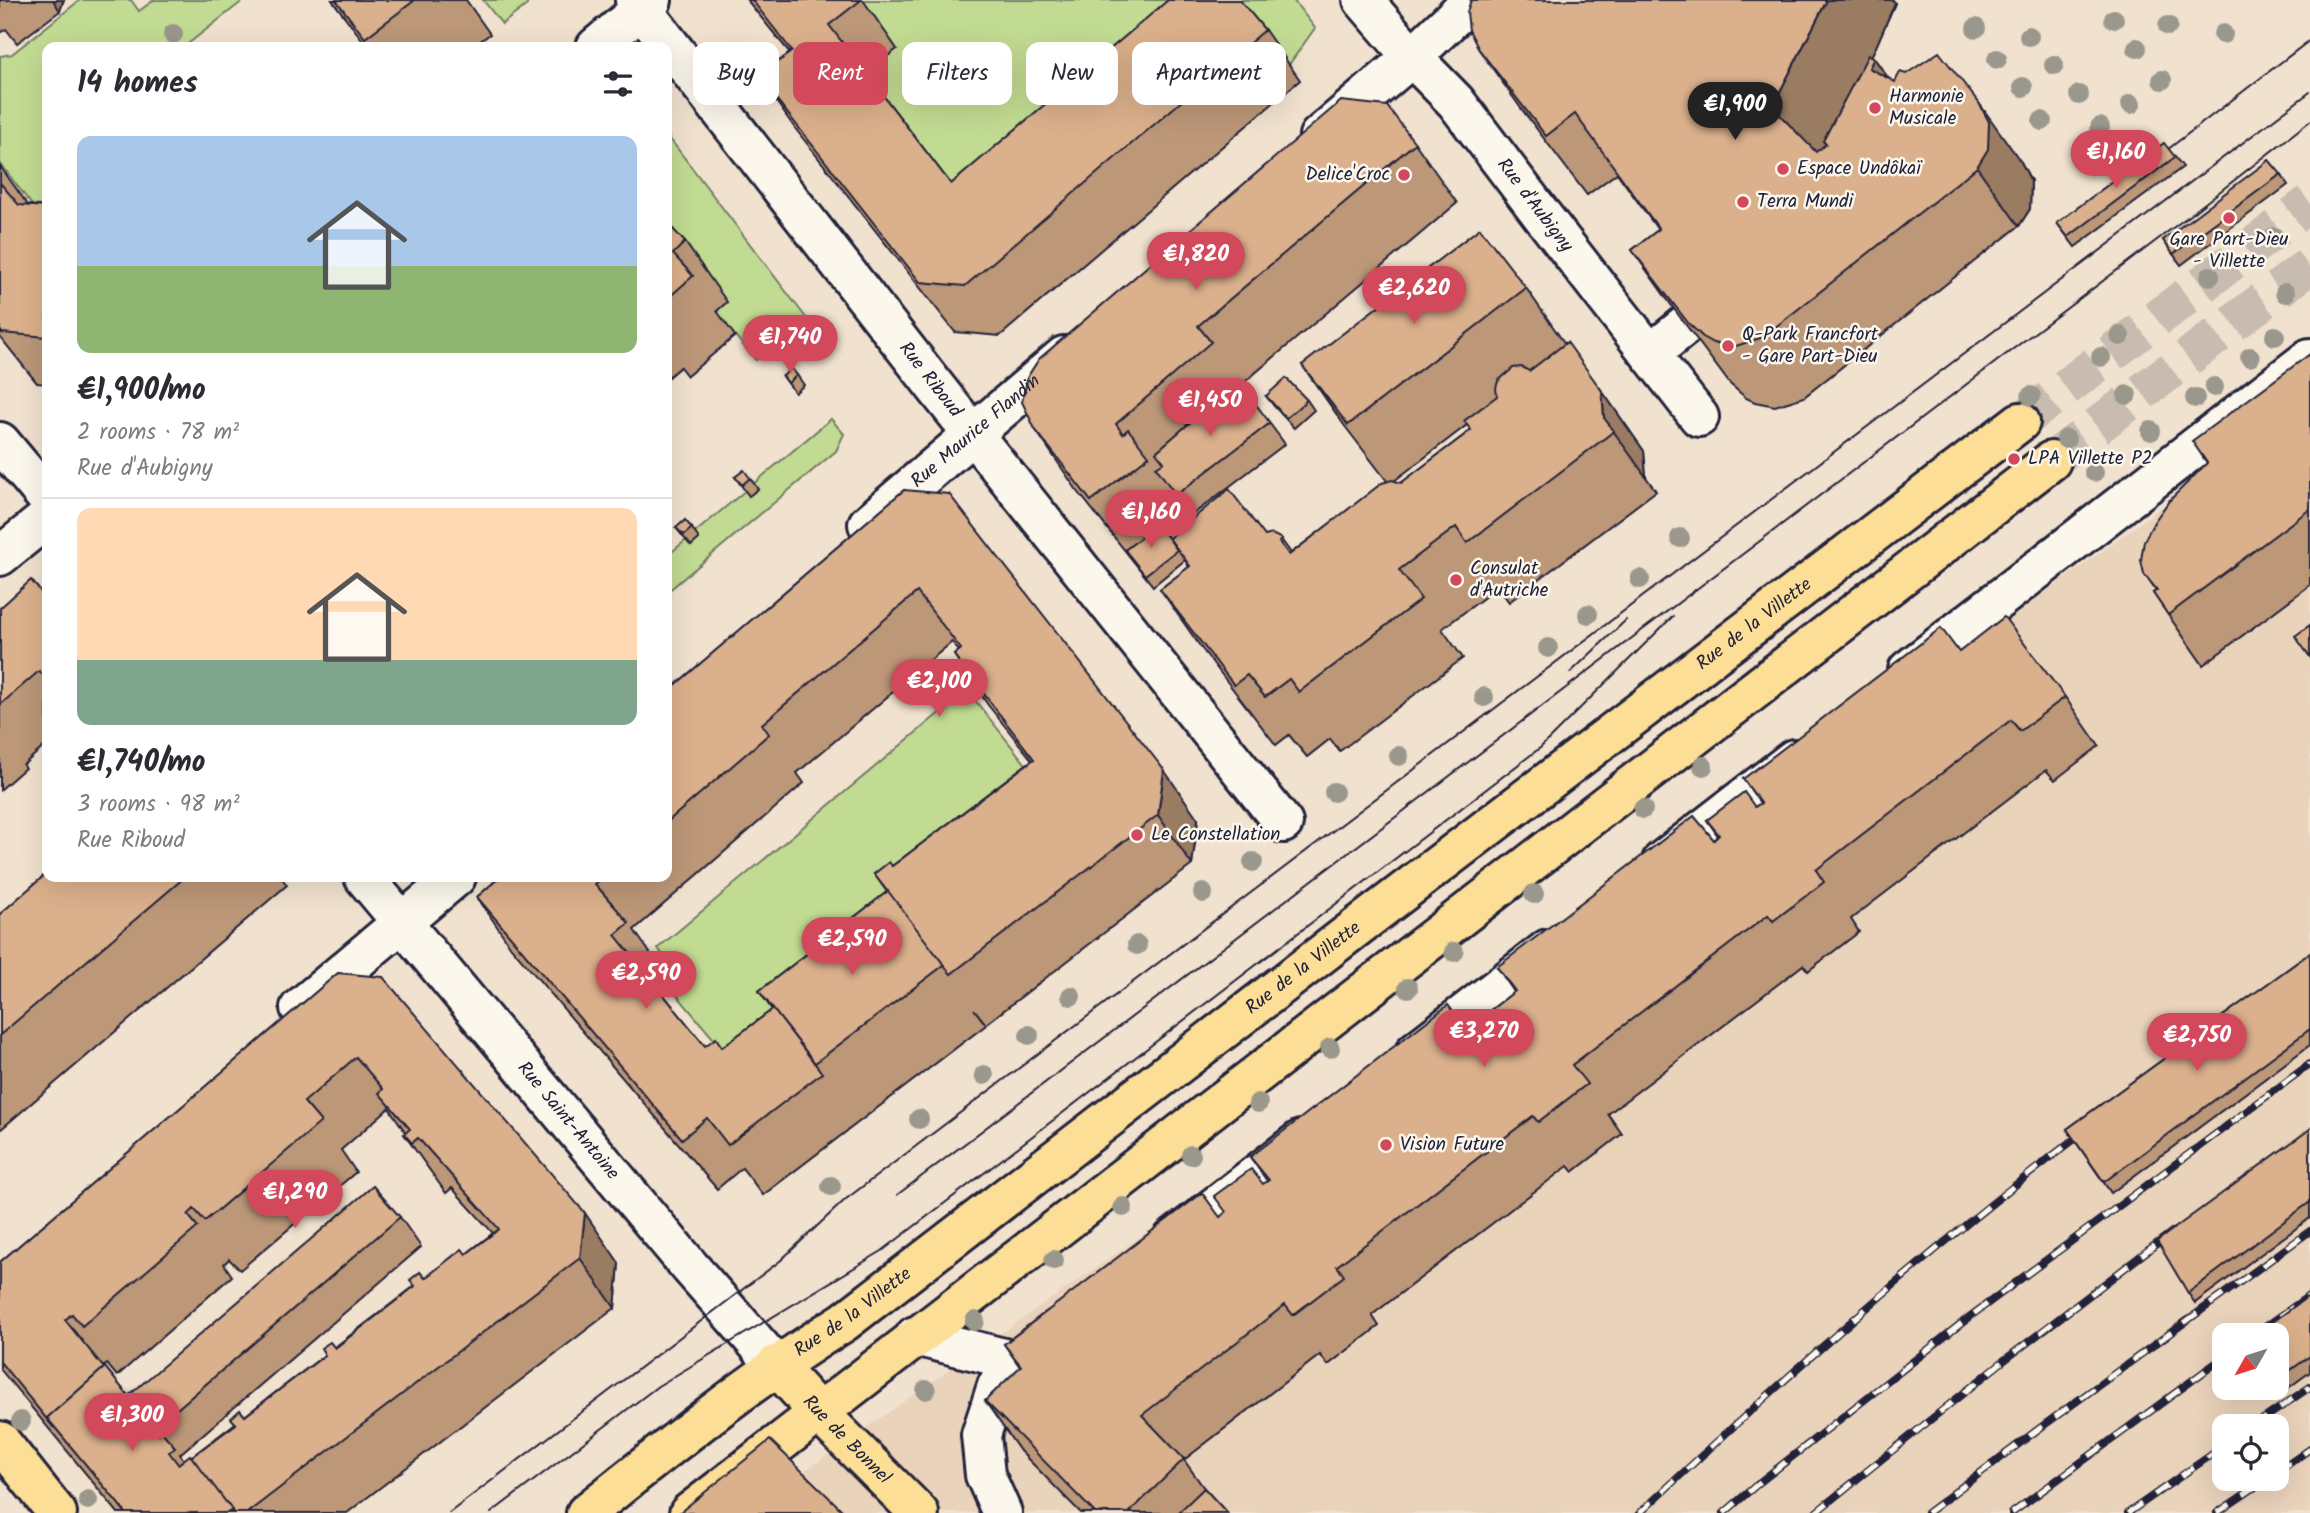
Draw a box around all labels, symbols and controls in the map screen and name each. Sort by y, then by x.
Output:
chip: Buy [693,42,779,105]
chip: Rent [793,42,888,105]
chip: Filters [902,42,1012,105]
chip: New [1026,42,1118,105]
chip: Apartment [1132,42,1286,105]
text: 14 homes [77,60,198,108]
icon: filters [599,65,637,103]
pin: €1,900 [1678,82,1792,142]
place label: Harmonie Musicale [1889,82,1964,134]
text: €1,900 [1704,87,1766,123]
marker: Harmonie Musicale [1867,100,1883,116]
pin: €1,160 [2059,130,2173,190]
text: €1,160 [2087,135,2145,171]
street label: Rue d'Aubigny [1489,152,1581,260]
place label: Espace Undôkaï [1797,154,1923,184]
place label: Delice'Croc [1306,160,1390,190]
marker: Espace Undôkaï [1775,161,1791,177]
marker: Delice'Croc [1396,167,1412,183]
icon: home [294,182,420,308]
place label: Terra Mundi [1757,187,1855,217]
marker: Terra Mundi [1735,194,1751,210]
marker: Gare Part-Dieu - Villette [2221,210,2237,226]
place label: Gare Part-Dieu - Villette [2169,225,2289,277]
pin: €1,820 [1139,232,1253,292]
text: €1,820 [1163,237,1229,273]
pin: €2,620 [1357,266,1471,326]
text: €2,620 [1378,271,1450,307]
pin: €1,740 [733,316,847,375]
text: €1,740 [759,320,821,356]
place label: Q-Park Francfort - Gare Part-Dieu [1742,320,1879,372]
street label: Rue Riboud [891,335,970,425]
marker: Q-Park Francfort - Gare Part-Dieu [1720,338,1736,354]
text: €1,900/mo [77,367,206,415]
street label: Rue Maurice Flandin [904,367,1047,496]
pin: €1,450 [1153,378,1267,438]
text: €1,450 [1178,383,1242,419]
text: 2 rooms · 78 m² [77,415,239,451]
place label: LPA Villette P2 [2028,444,2153,474]
text: Rue d'Aubigny [77,451,212,487]
marker: LPA Villette P2 [2006,451,2022,467]
pin: €1,160 [1094,490,1208,550]
text: €1,160 [1122,495,1180,531]
icon: home [294,554,420,680]
place label: Consulat d'Autriche [1470,554,1549,606]
street label: Rue de la Villette [1690,570,1819,679]
marker: Consulat d'Autriche [1448,572,1464,588]
pin: €2,100 [882,660,996,719]
text: €2,100 [907,664,971,700]
text: €1,740/mo [77,739,206,787]
text: 3 rooms · 98 m² [77,787,240,823]
place label: Le Constellation [1151,820,1281,850]
text: Rue Riboud [77,823,185,859]
marker: Le Constellation [1129,827,1145,843]
street label: Rue de la Villette [1239,914,1368,1023]
pin: €2,590 [795,918,909,977]
text: €2,590 [817,922,887,958]
pin: €2,590 [589,951,703,1011]
text: €2,590 [611,956,681,992]
pin: €3,270 [1427,1010,1541,1069]
text: €3,270 [1449,1014,1519,1050]
pin: €2,750 [2140,1014,2254,1073]
text: €2,750 [2163,1018,2231,1054]
street label: Rue Saint-Antoine [509,1055,627,1187]
place label: Vision Future [1400,1130,1504,1160]
marker: Vision Future [1378,1137,1394,1153]
pin: €1,290 [238,1170,352,1230]
text: €1,290 [263,1175,327,1211]
street label: Rue de la Villette [788,1260,919,1365]
north arrow [2212,1323,2289,1400]
map controls [2212,1323,2289,1491]
street label: Rue de Bonnel [795,1388,898,1492]
pin: €1,300 [75,1394,189,1453]
text: €1,300 [100,1398,164,1434]
button: locate [2212,1414,2289,1491]

